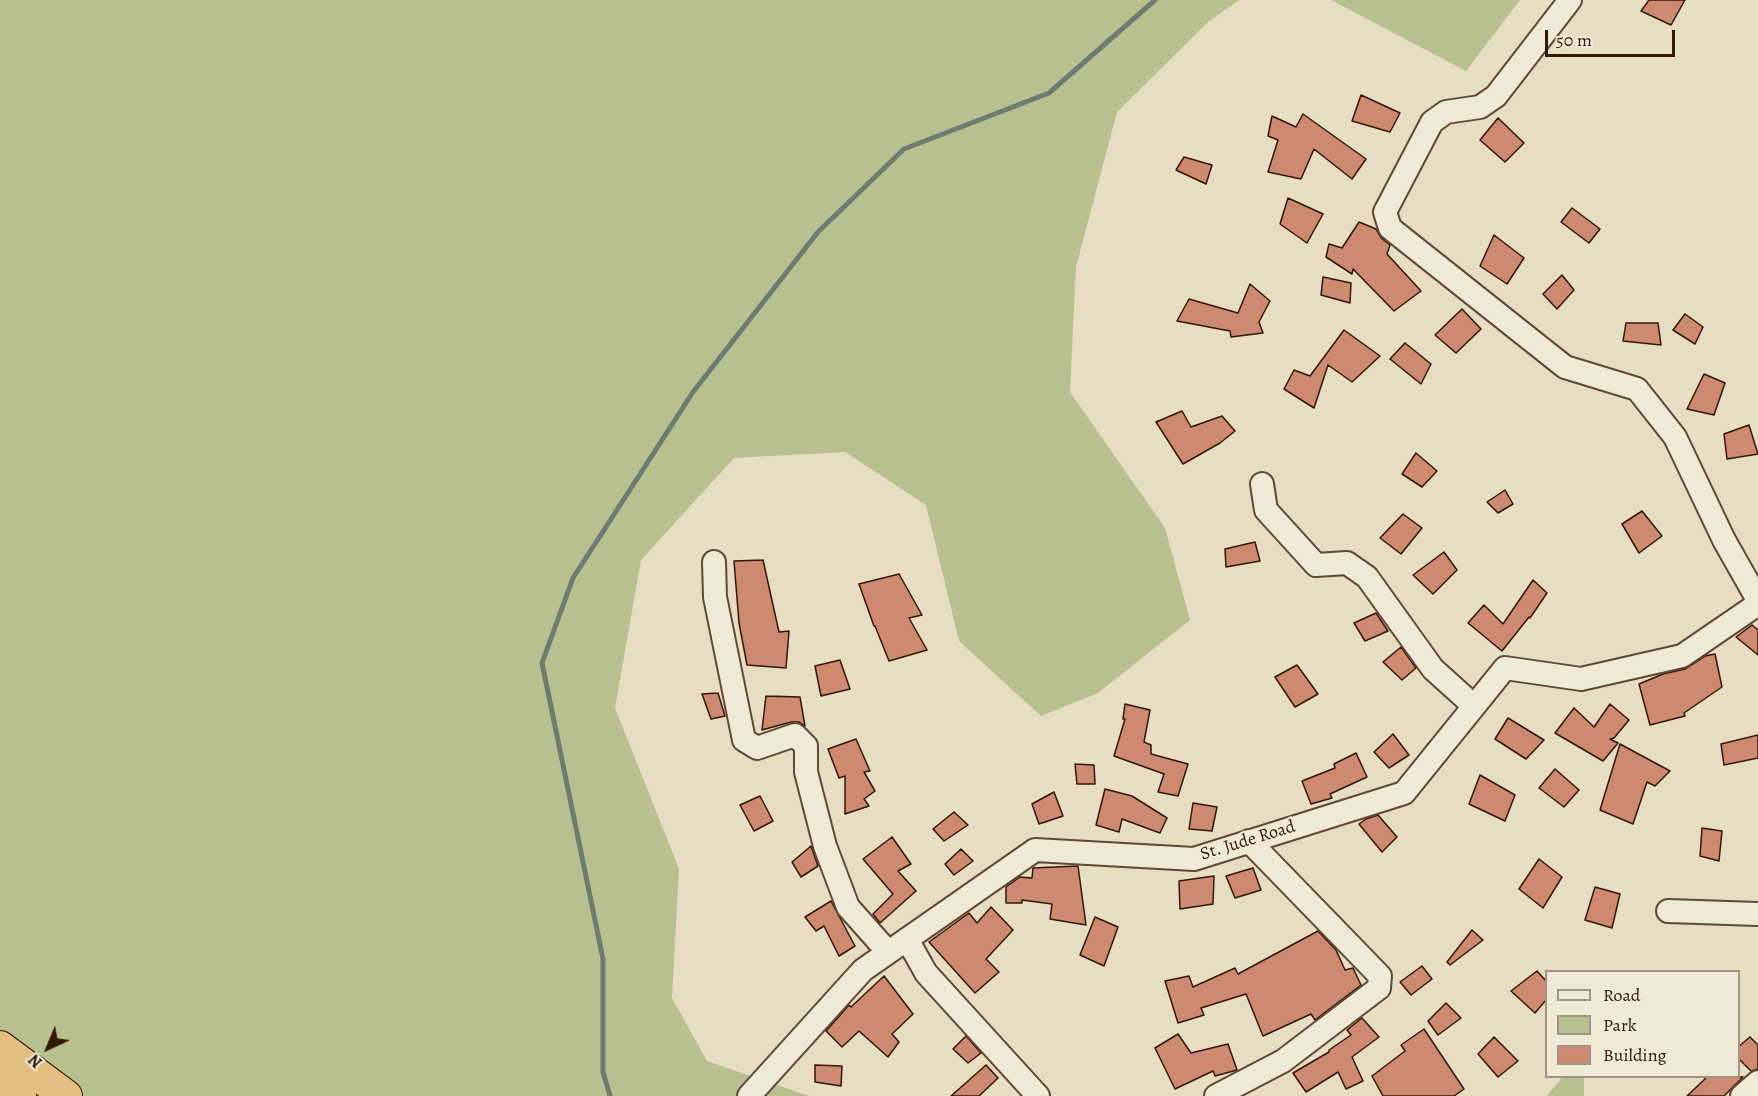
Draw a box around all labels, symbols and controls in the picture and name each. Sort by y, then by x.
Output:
scale bar [1548,18,1678,56]
text: 50 m [1556,28,1592,52]
street label: St. Jude Road [1198,816,1298,866]
legend [1545,970,1740,1078]
text: Road [1603,983,1640,1007]
text: Park [1603,1013,1637,1037]
north arrow [18,1018,78,1078]
text: Building [1603,1043,1667,1067]
text: N [24,1049,47,1073]

